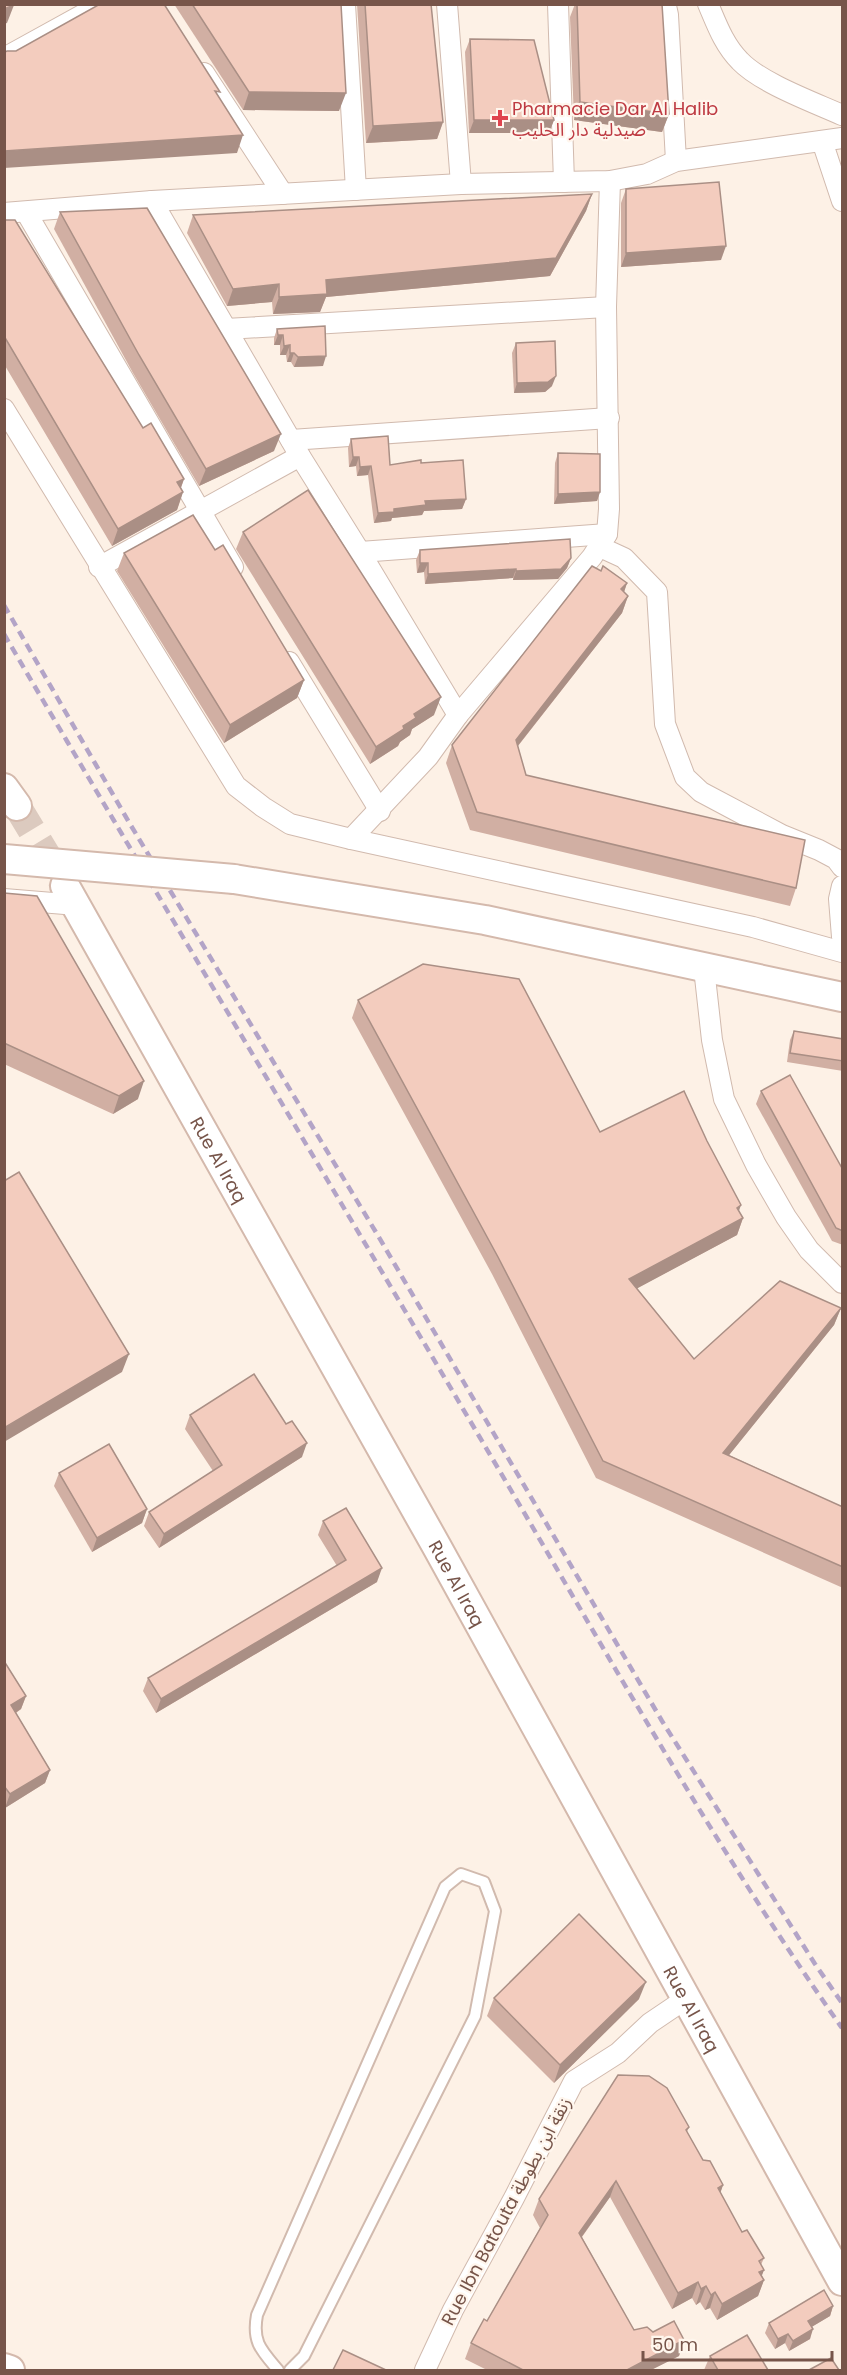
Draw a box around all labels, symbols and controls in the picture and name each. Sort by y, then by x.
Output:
place label: Pharmacie Dar Al Halib صيدلية دار الحليب [512,96,718,142]
marker: Pharmacie Dar Al Halib صيدلية دار الحليب [493,111,507,125]
street label: Rue Al Iraq [185,1112,253,1207]
street label: Rue Al Iraq [423,1535,491,1631]
street label: Rue Al Iraq [658,1961,726,2057]
street label: Rue Ibn Batouta زنقة ابن بطوطة [435,2092,577,2330]
scale bar [643,2324,832,2362]
text: 50 m [652,2332,698,2357]

